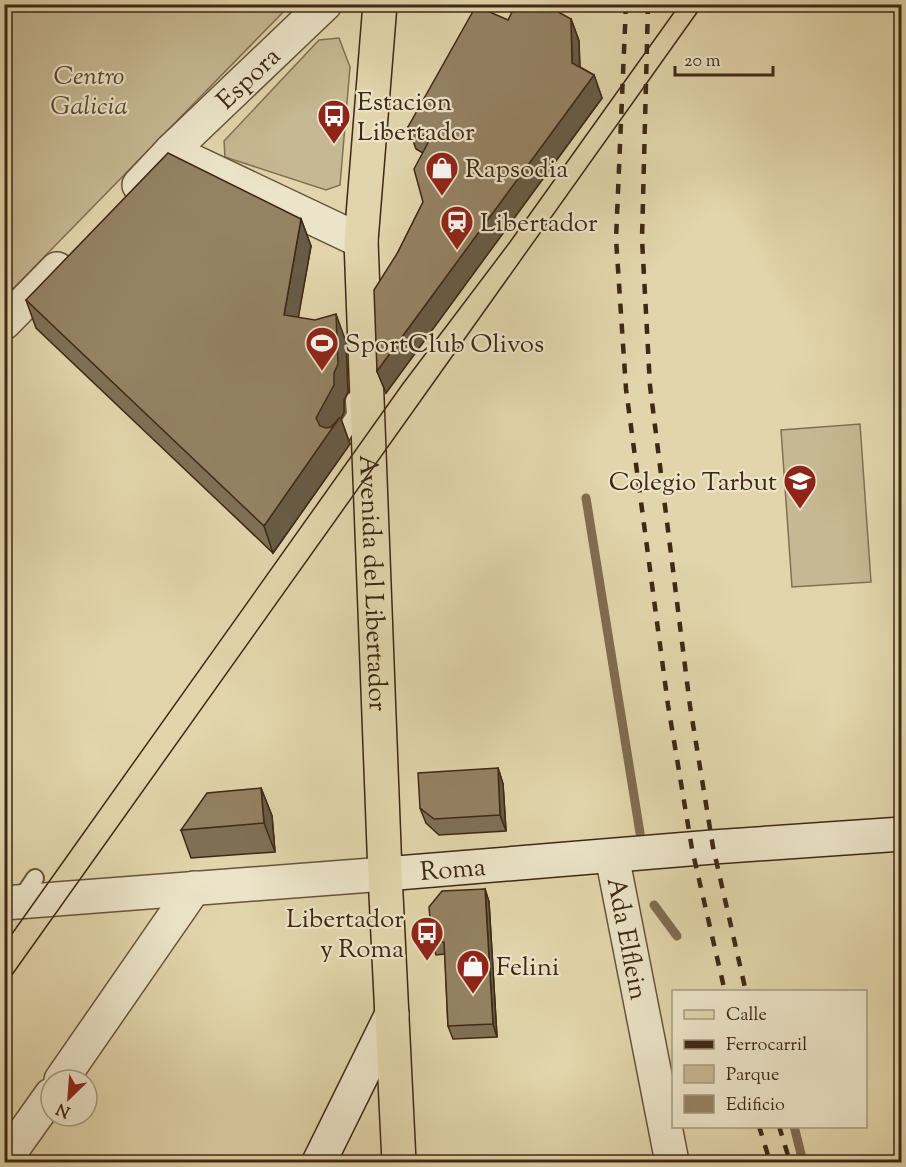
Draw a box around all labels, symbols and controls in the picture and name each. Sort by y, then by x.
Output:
scale bar [675,39,772,77]
street label: Espora [209,40,290,119]
text: 20 m [684,49,721,75]
park label: Centro Galicia [50,59,128,126]
place label: Estacion Libertador [357,85,475,152]
bus stop icon: Estacion Libertador [316,98,352,145]
shop icon: Rapsodia [424,150,460,197]
place label: Rapsodia [465,152,568,189]
station icon: Libertador [439,204,475,251]
place label: Libertador [480,206,598,243]
sports icon: SportClub Olivos [304,325,340,372]
place label: SportClub Olivos [345,327,544,364]
street label: Avenida del Libertador [348,454,395,712]
school or university icon: Colegio Tarbut [782,463,818,510]
place label: Colegio Tarbut [609,465,777,502]
street label: Roma [419,850,487,892]
street label: Ada Elflein [596,874,656,1003]
place label: Libertador y Roma [286,902,404,969]
bus stop icon: Libertador y Roma [409,915,445,962]
shop icon: Felini [455,948,491,995]
place label: Felini [496,950,559,987]
legend [672,990,867,1128]
text: Calle [726,1003,767,1029]
text: Ferrocarril [726,1033,807,1059]
text: Parque [726,1063,779,1089]
north arrow [39,1068,99,1128]
text: Edificio [726,1093,785,1119]
text: N [53,1096,74,1122]

